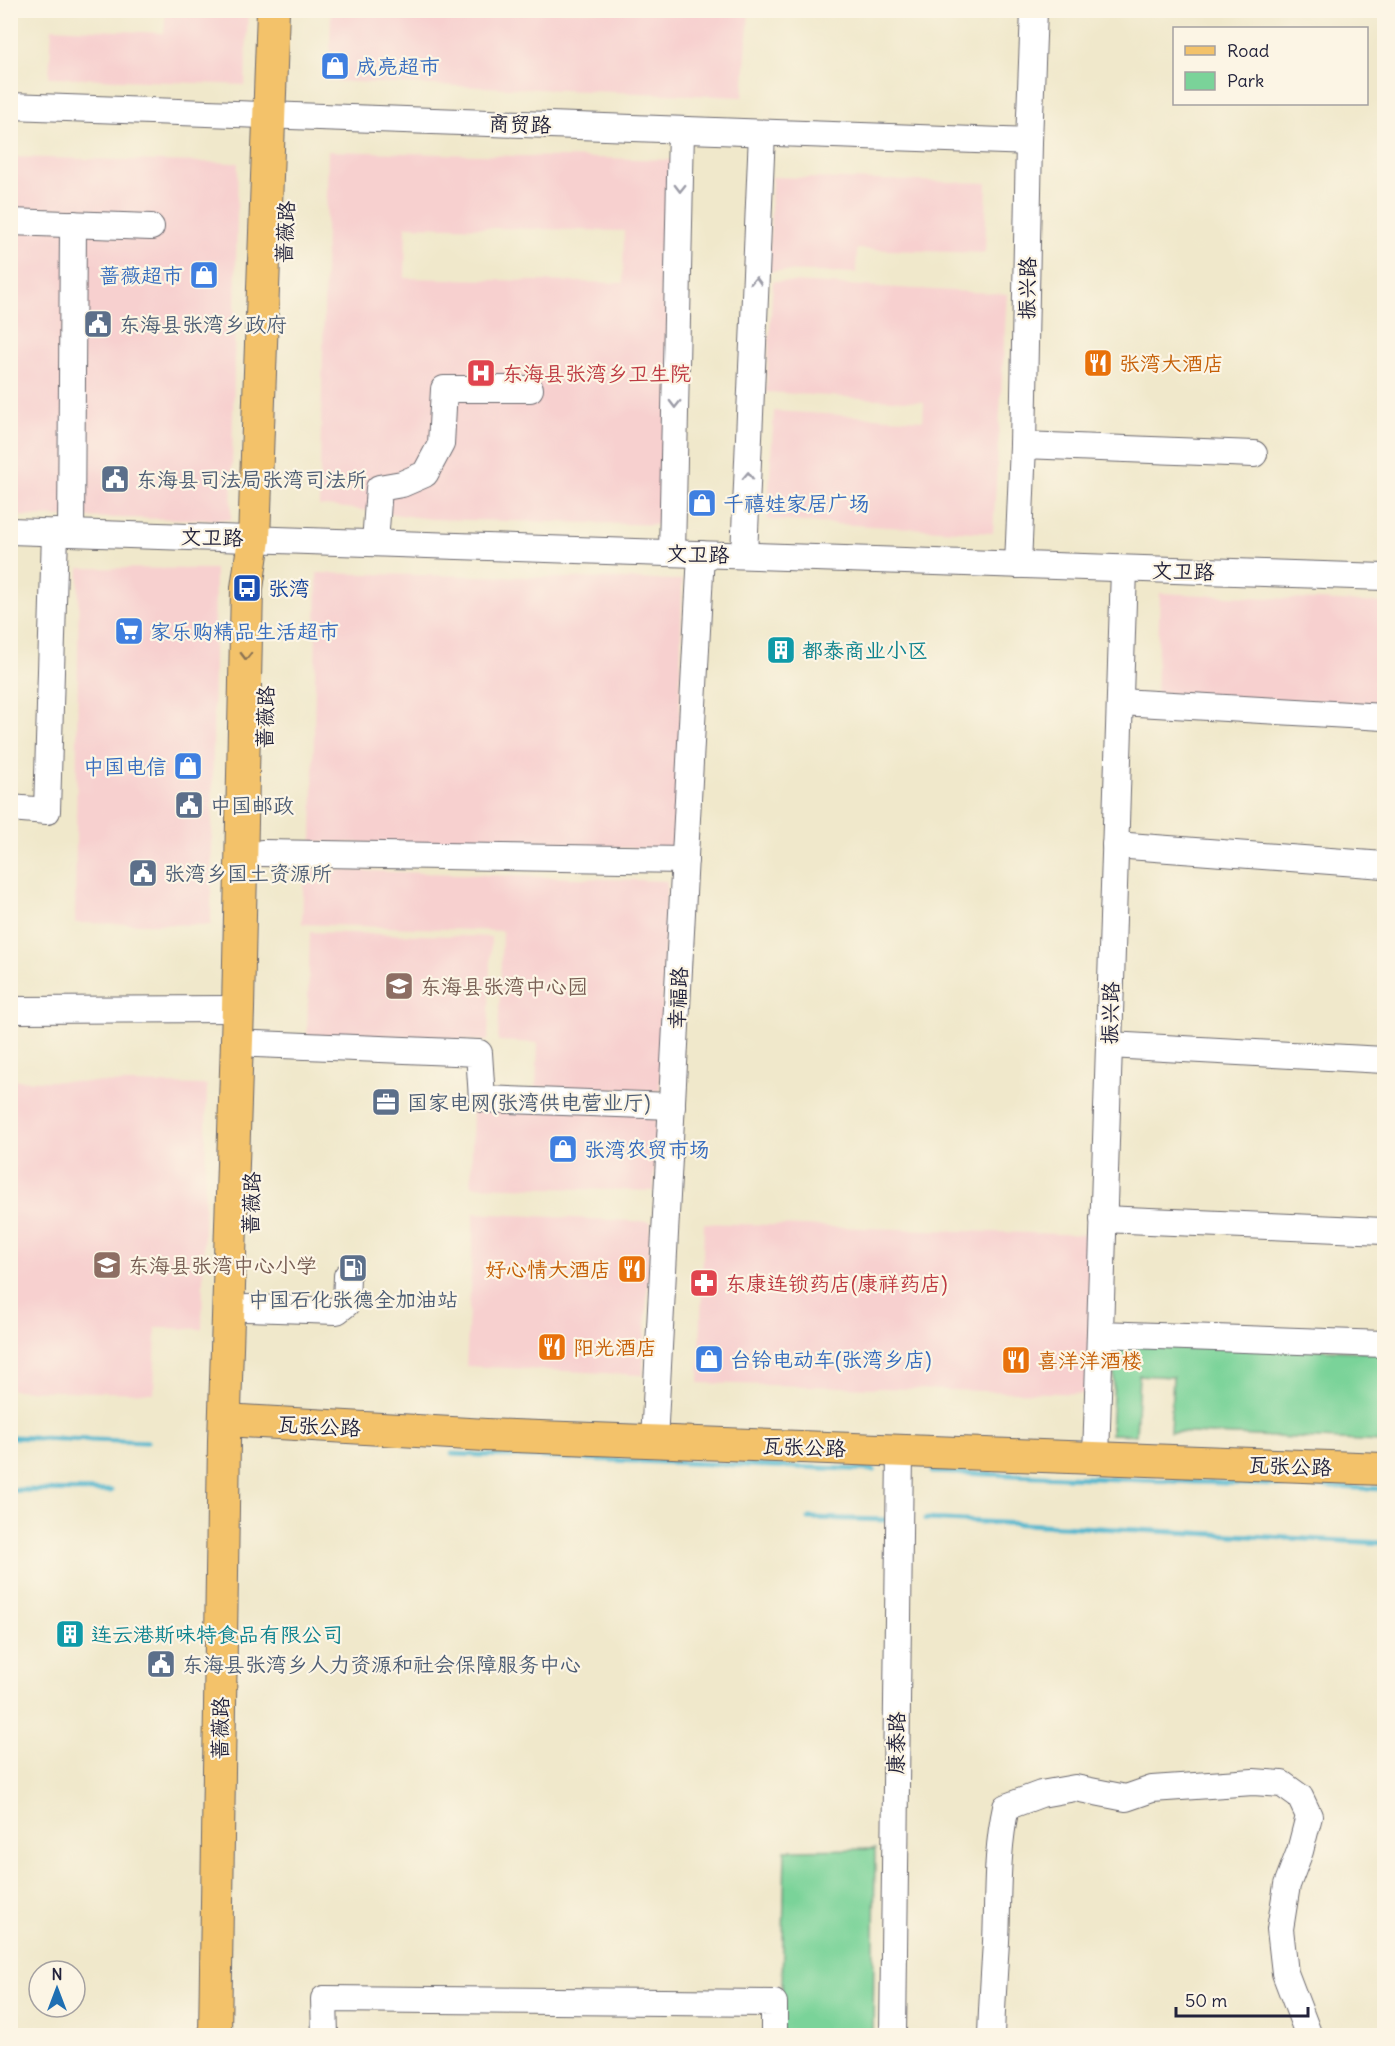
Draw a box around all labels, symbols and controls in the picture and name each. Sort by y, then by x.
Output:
legend [1173,27,1368,105]
text: Road [1227,39,1270,62]
shop icon: 成亮超市 [319,50,351,82]
place label: 成亮超市 [356,53,440,80]
text: Park [1227,69,1264,92]
street label: 商贸路 [488,109,552,139]
one-way arrow [674,184,686,193]
street label: 蔷薇路 [270,200,300,264]
street label: 振兴路 [1013,256,1041,320]
shop icon: 蔷薇超市 [188,259,220,291]
place label: 蔷薇超市 [99,262,183,289]
one-way arrow [750,277,762,286]
public building icon: 东海县张湾乡政府 [82,308,114,340]
place label: 东海县张湾乡政府 [119,311,287,338]
restaurant icon: 张湾大酒店 [1082,347,1114,379]
place label: 张湾大酒店 [1119,350,1224,377]
hospital icon: 东海县张湾乡卫生院 [465,357,497,389]
place label: 东海县张湾乡卫生院 [502,360,691,387]
one-way arrow [669,400,682,409]
public building icon: 东海县司法局张湾司法所 [99,463,131,495]
place label: 东海县司法局张湾司法所 [136,466,367,493]
one-way arrow [742,472,754,481]
shop icon: 千禧娃家居广场 [686,487,718,519]
place label: 千禧娃家居广场 [723,490,870,517]
street label: 文卫路 [180,522,244,552]
street label: 文卫路 [666,539,730,569]
street label: 文卫路 [1151,556,1215,586]
bus stop icon: 张湾 [231,572,263,604]
place label: 张湾 [268,575,310,602]
supermarket icon: 家乐购精品生活超市 [113,615,145,647]
place label: 家乐购精品生活超市 [150,618,339,645]
building icon: 都泰商业小区 [765,634,797,666]
place label: 都泰商业小区 [802,637,928,664]
one-way arrow [240,652,252,661]
street label: 蔷薇路 [250,685,280,749]
shop icon: 中国电信 [172,750,204,782]
place label: 中国电信 [83,753,167,780]
public building icon: 中国邮政 [173,789,205,821]
place label: 中国邮政 [210,792,294,819]
public building icon: 张湾乡国土资源所 [127,857,159,889]
place label: 张湾乡国土资源所 [164,860,332,887]
street label: 幸福路 [663,966,693,1030]
school or university icon: 东海县张湾中心园 [383,970,415,1002]
place label: 东海县张湾中心园 [420,973,588,1000]
street label: 振兴路 [1095,981,1125,1045]
office icon: 国家电网(张湾供电营业厅) [370,1086,402,1118]
place label: 国家电网(张湾供电营业厅) [407,1089,651,1116]
shop icon: 张湾农贸市场 [547,1133,579,1165]
place label: 张湾农贸市场 [584,1136,710,1163]
street label: 蔷薇路 [236,1171,266,1235]
school or university icon: 东海县张湾中心小学 [91,1249,123,1281]
place label: 东海县张湾中心小学 [128,1252,317,1279]
fuel station icon: 中国石化张德全加油站 [337,1252,369,1284]
restaurant icon: 好心情大酒店 [616,1253,648,1285]
place label: 好心情大酒店 [485,1256,611,1283]
pharmacy icon: 东康连锁药店(康祥药店) [688,1267,720,1299]
place label: 东康连锁药店(康祥药店) [725,1270,948,1297]
place label: 中国石化张德全加油站 [248,1286,458,1313]
restaurant icon: 阳光酒店 [536,1331,568,1363]
place label: 阳光酒店 [573,1334,657,1361]
shop icon: 台铃电动车(张湾乡店) [693,1343,725,1375]
restaurant icon: 喜洋洋酒楼 [1000,1344,1032,1376]
place label: 台铃电动车(张湾乡店) [730,1346,932,1373]
place label: 喜洋洋酒楼 [1037,1347,1142,1374]
street label: 瓦张公路 [276,1410,362,1442]
street label: 瓦张公路 [762,1432,846,1462]
street label: 瓦张公路 [1248,1451,1332,1481]
building icon: 连云港斯味特食品有限公司 [54,1618,86,1650]
place label: 连云港斯味特食品有限公司 [91,1621,343,1648]
public building icon: 东海县张湾乡人力资源和社会保障服务中心 [145,1648,177,1680]
place label: 东海县张湾乡人力资源和社会保障服务中心 [182,1651,581,1678]
street label: 蔷薇路 [206,1696,234,1760]
street label: 康泰路 [882,1711,910,1775]
north arrow [27,1959,87,2019]
text: N [51,1964,63,1984]
scale bar [1176,1980,1308,2018]
text: 50 m [1185,1989,1227,2012]

